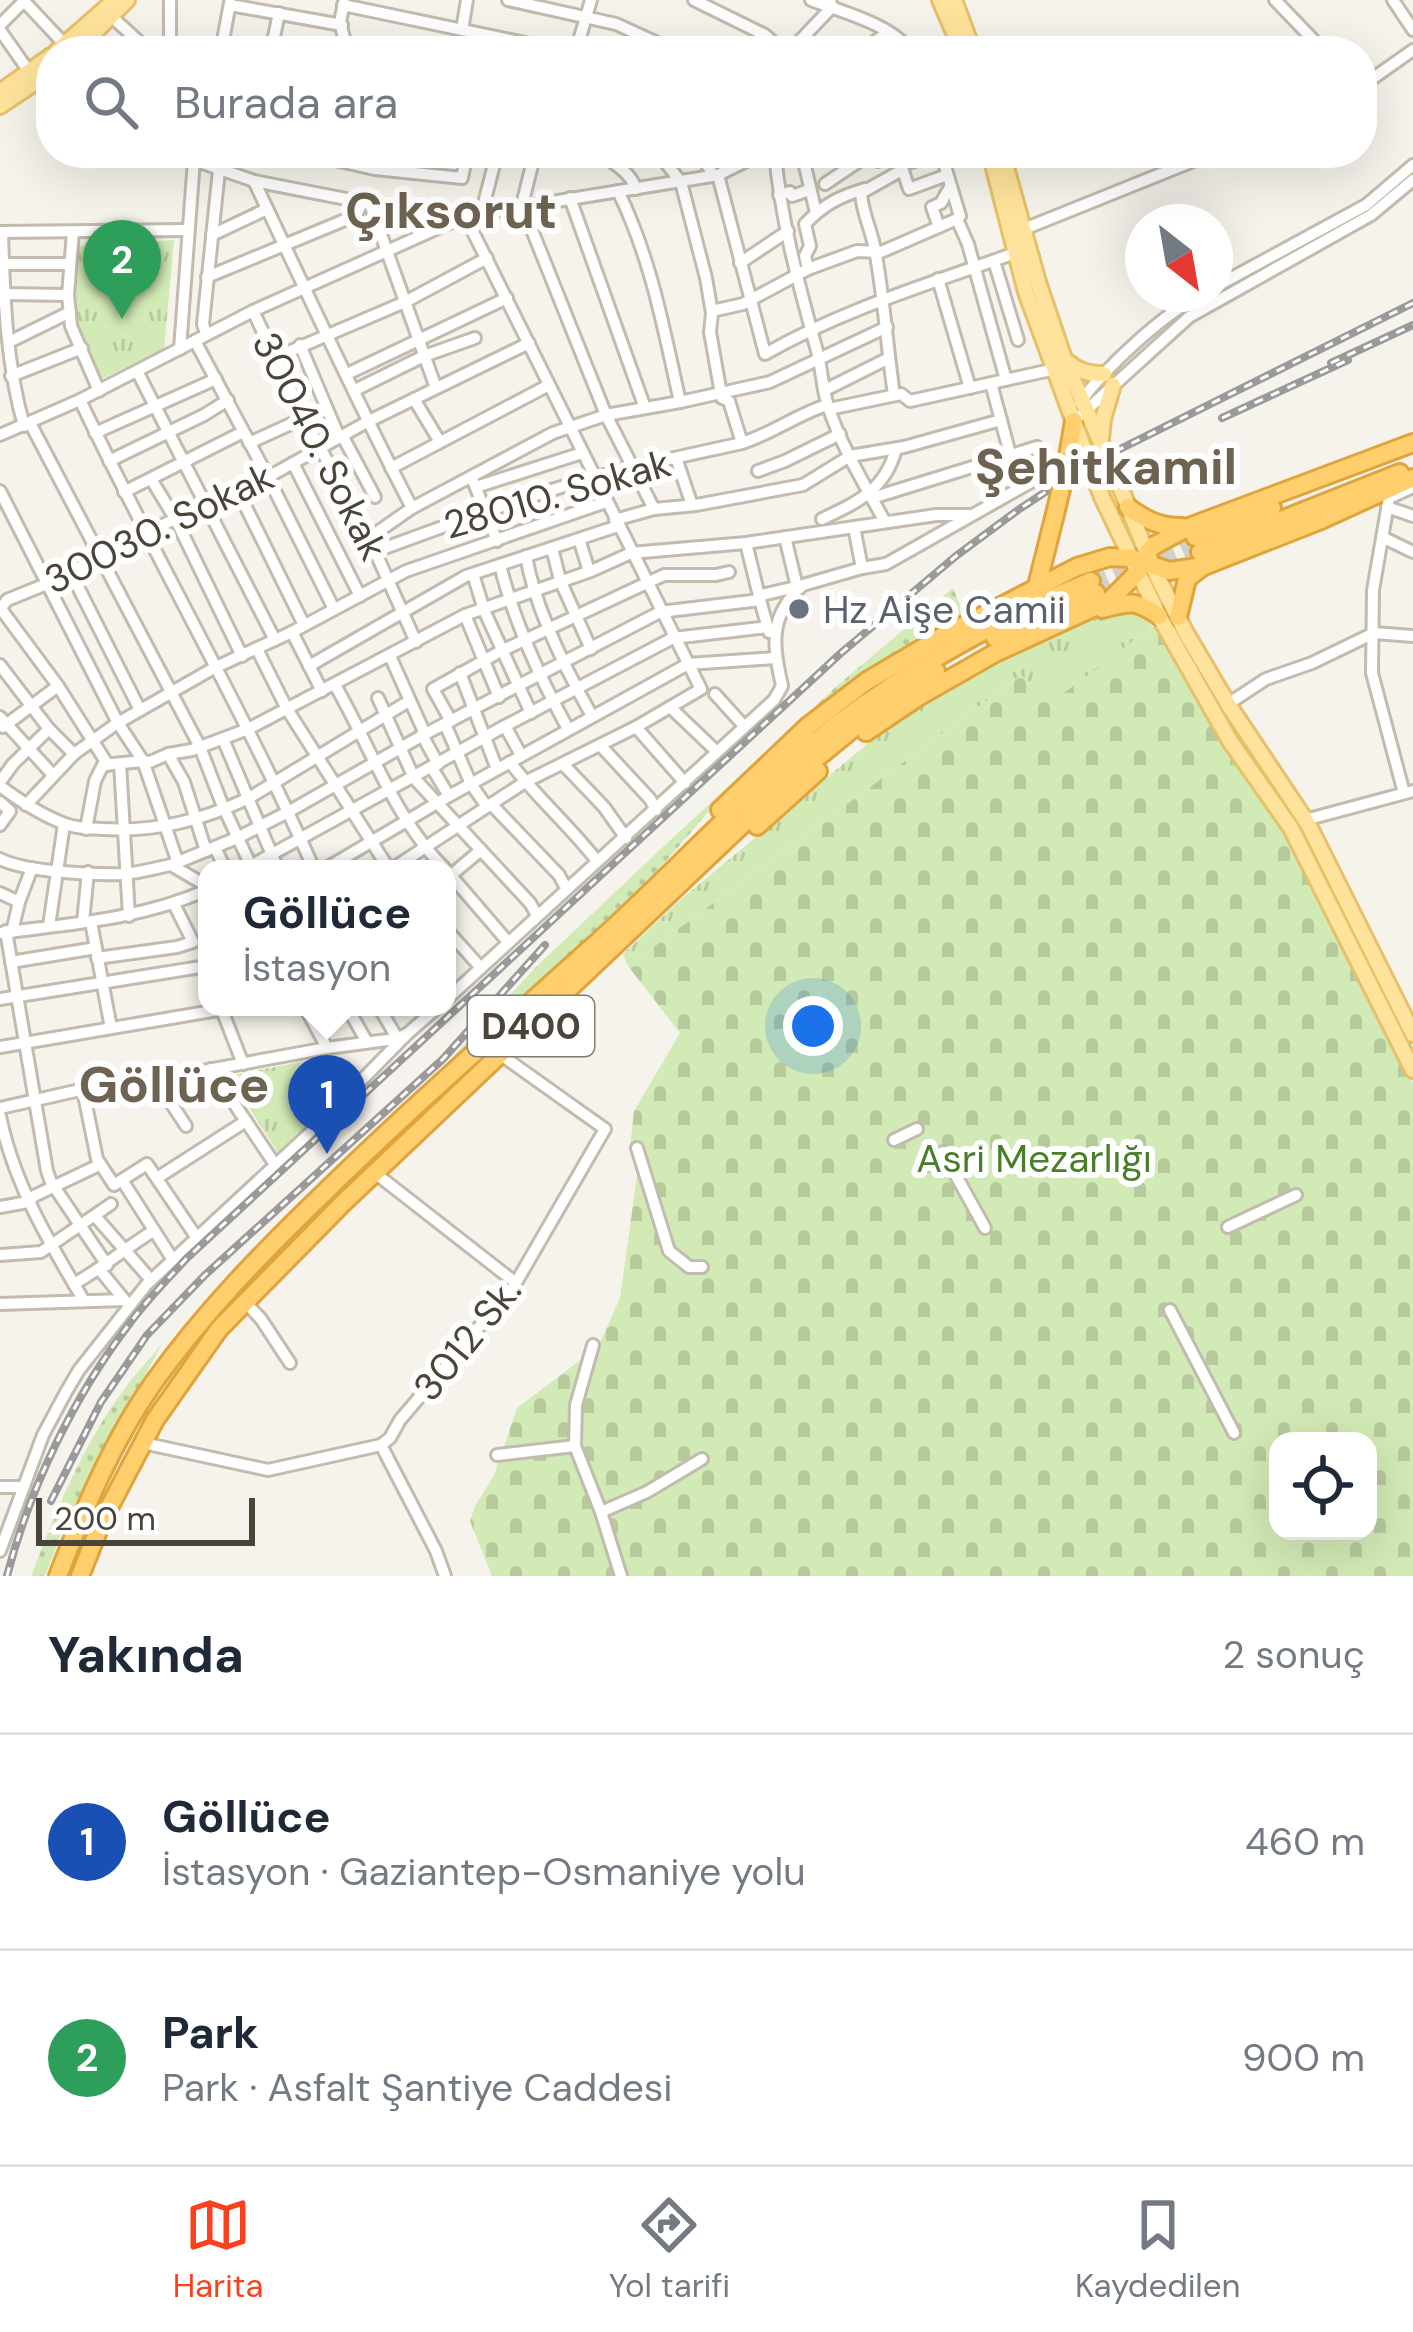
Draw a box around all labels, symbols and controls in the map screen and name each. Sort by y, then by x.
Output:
search box [36,36,1377,168]
icon: search [78,69,144,135]
text: Burada ara [174,73,398,132]
district label: Çıksorut [345,177,557,244]
north arrow [1125,204,1233,312]
pin: 2 [83,220,161,319]
street label: 30040. Sokak [241,323,399,569]
district label: Şehitkamil [975,433,1237,500]
street label: 28010. Sokak [438,437,676,551]
street label: 30030. Sokak [36,451,282,605]
place label: Hz Aişe Camii [823,584,1066,635]
marker: Hz Aişe Camii [786,596,812,622]
popup [198,860,456,1016]
text: Göllüce [243,883,411,942]
text: İstasyon [243,942,391,993]
road number: D400 [468,996,594,1056]
your location [783,996,843,1056]
district label: Göllüce [78,1051,270,1118]
pin: 1 [288,1055,366,1154]
park label: Asri Mezarlığı [916,1133,1152,1184]
street label: 3012 Sk. [402,1267,532,1411]
map controls [1269,1432,1377,1540]
button: locate [1269,1432,1377,1540]
scale bar [36,1492,255,1545]
text: 200 m [54,1497,156,1540]
text: Yakında [48,1621,244,1688]
text: 2 sonuç [1222,1629,1365,1680]
text: Göllüce [162,1787,331,1846]
text: 1 [80,1816,94,1867]
text: 460 m [1245,1816,1365,1867]
text: İstasyon · Gaziantep-Osmaniye yolu [162,1846,806,1897]
text: Park [162,2003,259,2062]
text: 2 [76,2032,98,2083]
text: 900 m [1242,2032,1365,2083]
text: Park · Asfalt Şantiye Caddesi [162,2062,672,2113]
tab: Harita [173,2192,264,2307]
tab: Yol tarifi [609,2192,730,2307]
tab: Kaydedilen [1075,2192,1240,2307]

